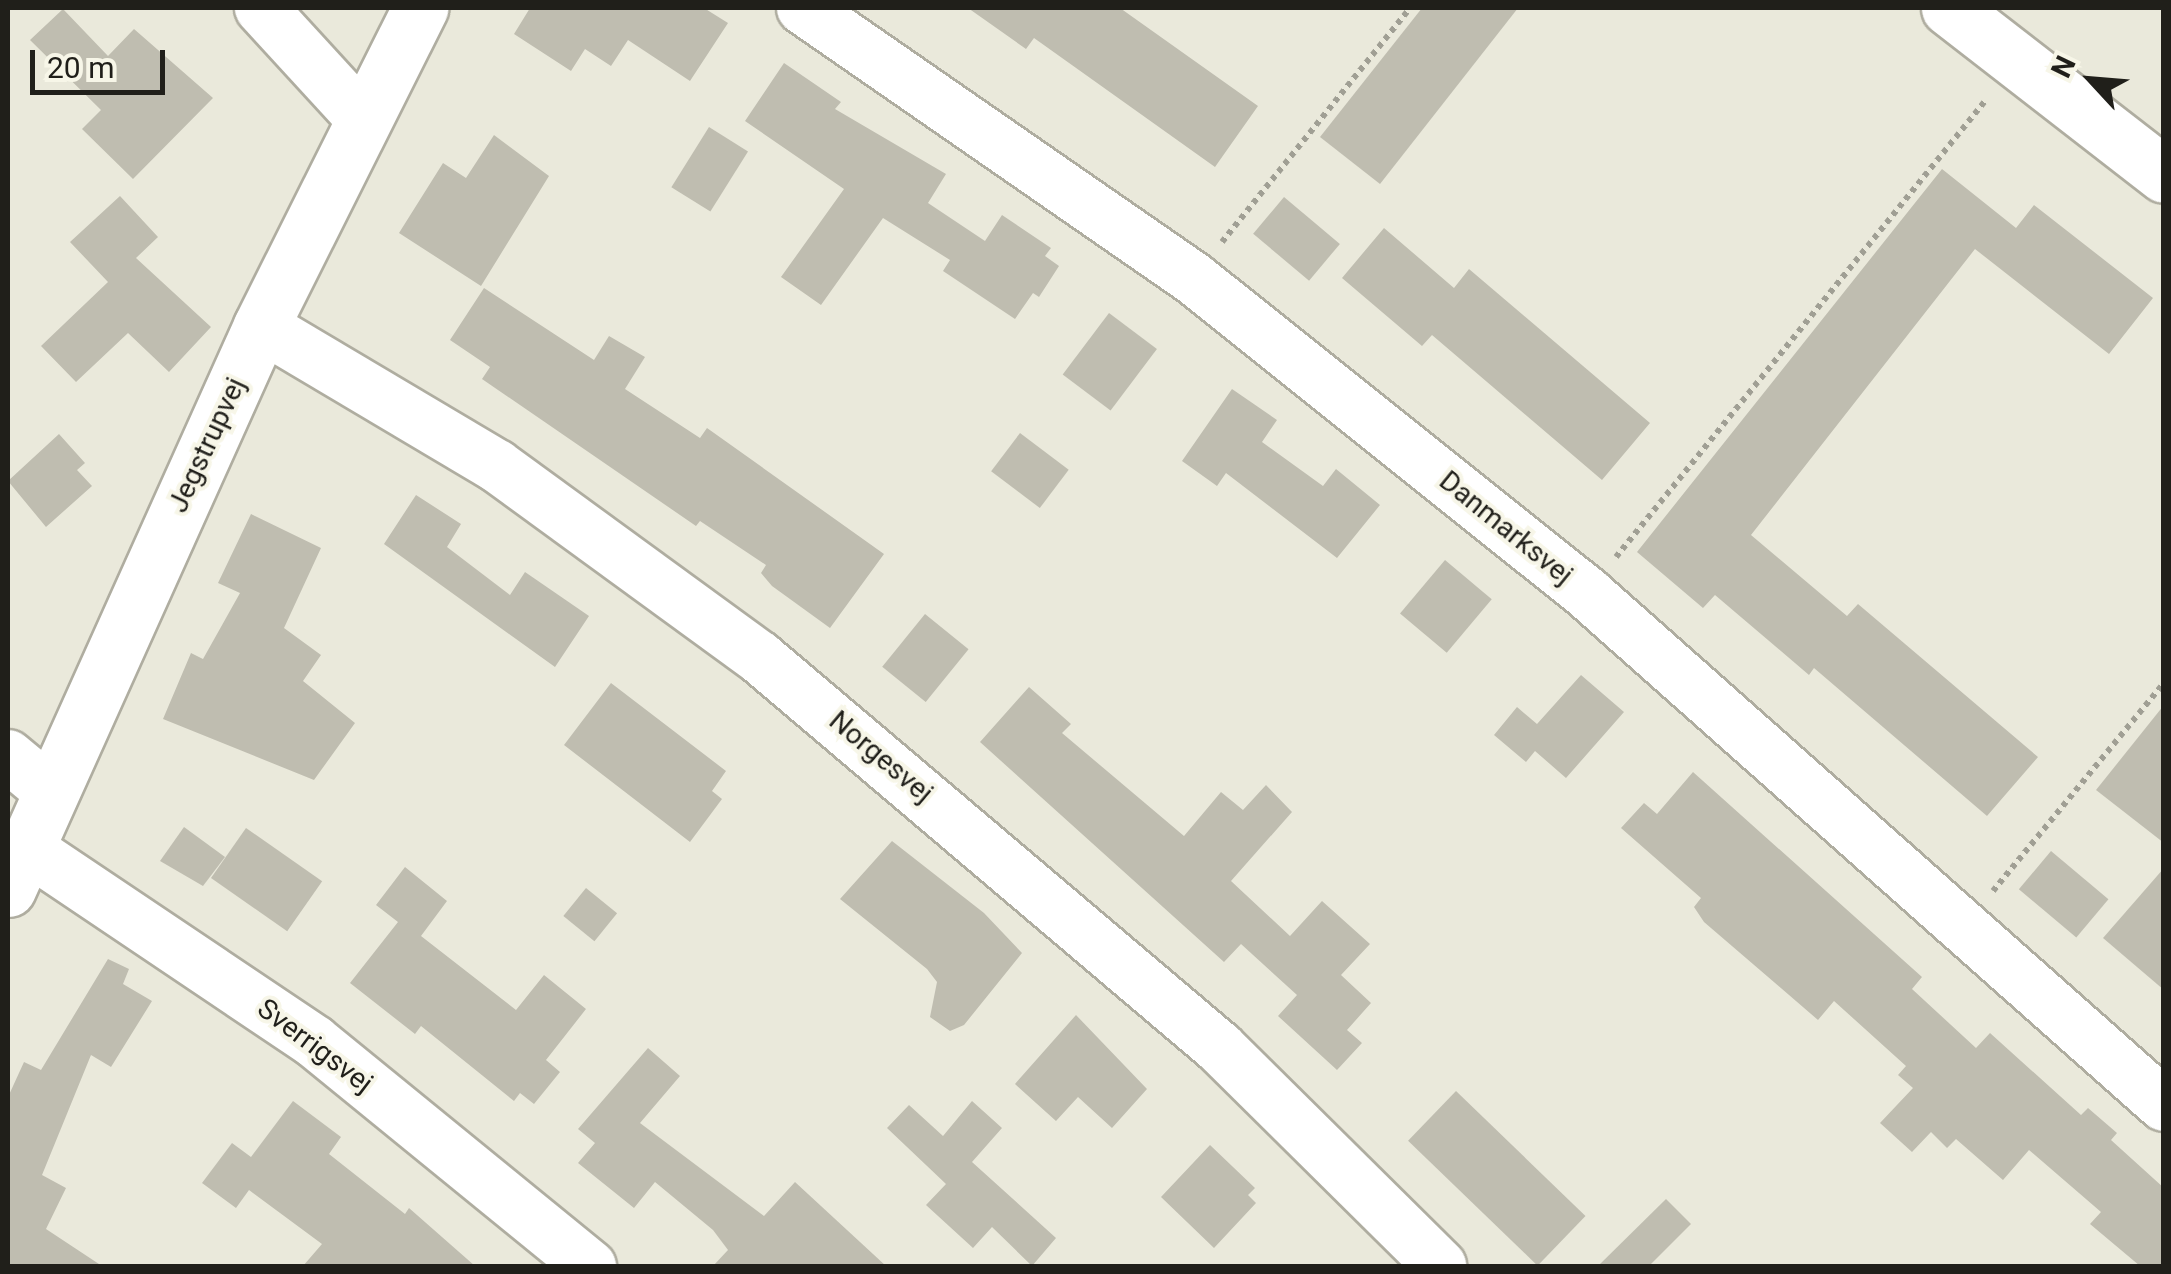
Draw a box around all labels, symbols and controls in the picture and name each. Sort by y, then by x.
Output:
scale bar [35,30,170,92]
north arrow [2041,30,2141,130]
text: 20 m [47,50,114,85]
text: N [2044,51,2083,83]
street label: Jegstrupvej [161,372,253,518]
street label: Danmarksvej [1433,464,1579,592]
street label: Norgesvej [822,704,940,810]
street label: Sverrigsvej [251,992,379,1100]

